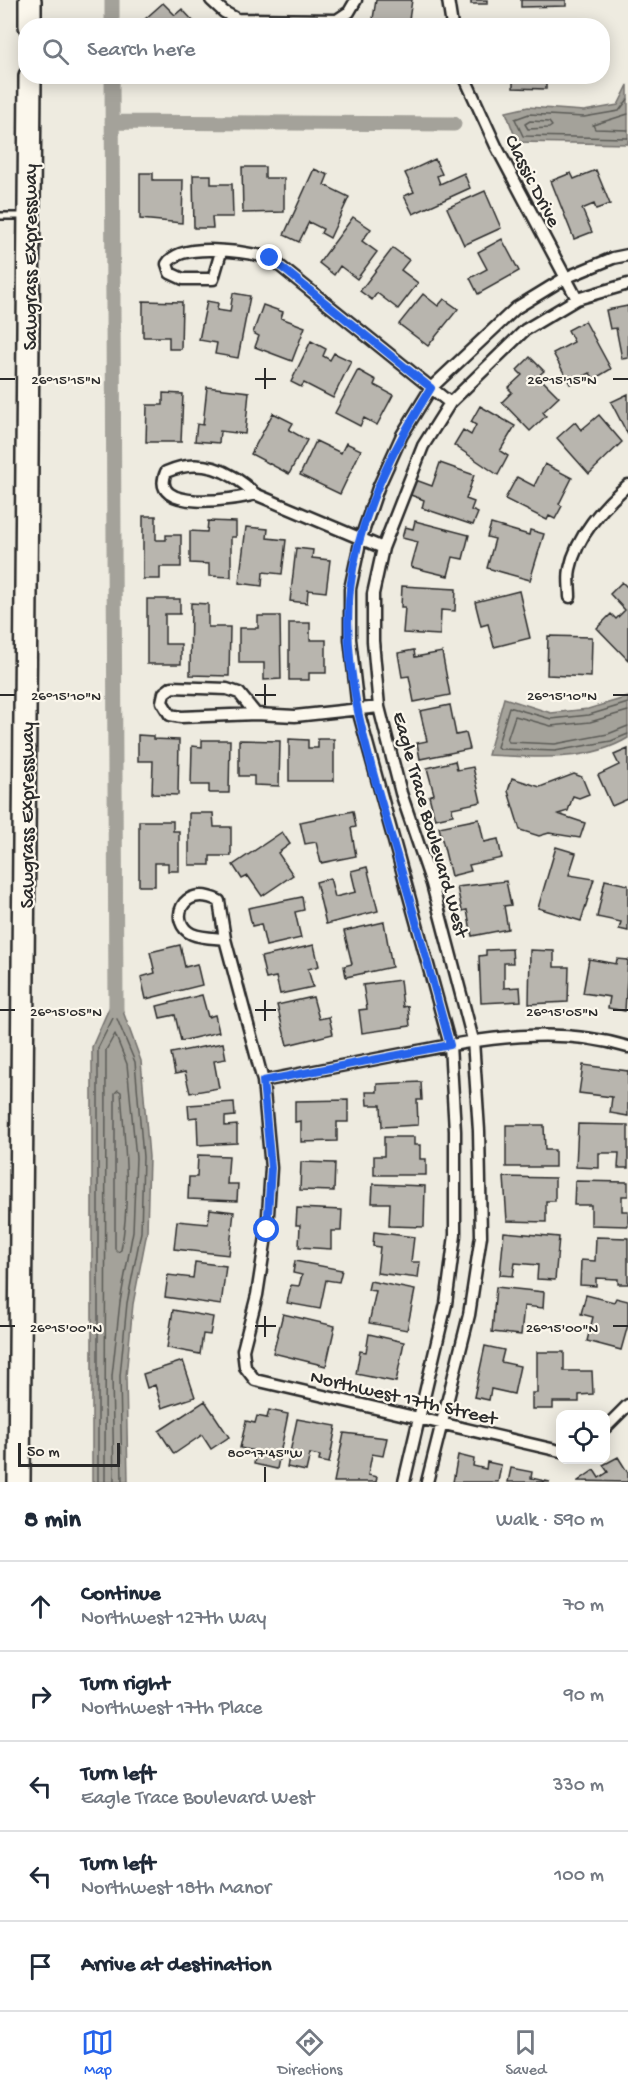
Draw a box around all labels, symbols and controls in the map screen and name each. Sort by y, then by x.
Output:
search box [18,18,610,84]
icon: search [39,35,72,68]
text: Search here [87,38,195,64]
street label: Classic Drive [498,132,564,232]
street label: Sawgrass Expressway [21,164,44,350]
route end [256,244,282,270]
text: 26°15'15"N [31,372,101,390]
text: 26°15'15"N [527,372,597,390]
text: 26°15'10"N [31,688,101,706]
text: 26°15'10"N [527,688,597,706]
street label: Eagle Trace Boulevard West [385,710,472,942]
street label: Sawgrass Expressway [18,722,41,908]
text: 26°15'05"N [30,1004,102,1022]
text: 26°15'05"N [526,1004,598,1022]
route start [253,1216,279,1242]
text: 26°15'00"N [30,1320,102,1338]
text: 26°15'00"N [526,1320,598,1338]
street label: Northwest 17th Street [308,1367,501,1433]
map controls [556,1410,610,1464]
button: locate [556,1410,610,1464]
scale bar [18,1440,120,1468]
text: 50 m [27,1444,60,1463]
text: 80°17'45"W [227,1445,303,1463]
text: 8 min [24,1506,81,1537]
text: Walk · 590 m [496,1510,604,1533]
text: Continue [81,1582,161,1608]
icon: ahead [24,1590,57,1623]
text: 70 m [563,1595,604,1618]
text: Northwest 127th Way [81,1608,266,1631]
text: Turn right [81,1672,169,1698]
icon: right [24,1680,57,1713]
text: 90 m [564,1685,604,1708]
text: Northwest 17th Place [81,1698,262,1721]
text: Turn left [81,1762,155,1788]
icon: left [24,1770,57,1803]
text: 330 m [553,1775,604,1798]
text: Eagle Trace Boulevard West [81,1788,314,1811]
text: Turn left [81,1852,155,1878]
icon: left [24,1860,57,1893]
text: 100 m [554,1865,604,1888]
text: Northwest 18th Manor [81,1878,271,1901]
icon: arrive [24,1950,57,1983]
text: Arrive at destination [81,1953,271,1979]
tab: Map [81,2026,114,2081]
tab: Directions [277,2026,343,2081]
tab: Saved [505,2026,546,2081]

